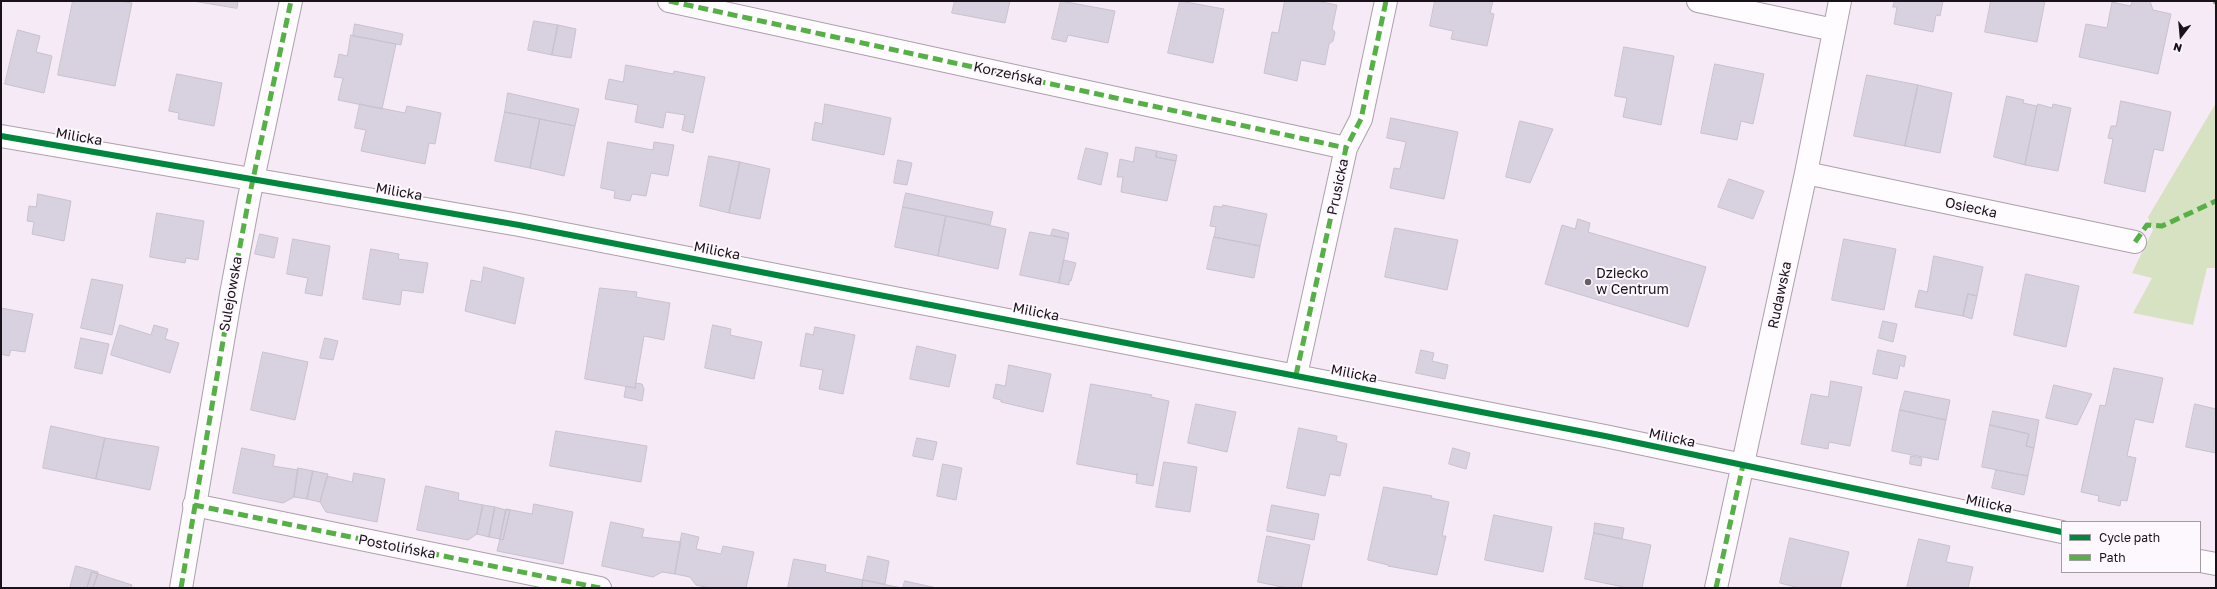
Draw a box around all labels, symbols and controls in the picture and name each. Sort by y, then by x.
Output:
north arrow [2161,16,2201,56]
text: N [2172,41,2183,55]
street label: Korzeńska [972,58,1044,90]
street label: Milicka [54,125,104,149]
street label: Prusicka [1324,157,1352,217]
street label: Milicka [374,180,424,204]
street label: Osiecka [1943,194,1999,222]
street label: Milicka [692,238,742,264]
street label: Sulejowska [216,255,246,333]
street label: Rudawska [1765,260,1795,330]
place label: Dziecko w Centrum [1596,266,1669,298]
marker: Dziecko w Centrum [1583,277,1593,287]
street label: Milicka [1011,299,1061,325]
street label: Milicka [1329,361,1379,387]
street label: Milicka [1647,425,1697,451]
street label: Milicka [1964,491,2014,517]
legend [2061,521,2201,573]
text: Cycle path [2099,530,2160,545]
street label: Postolińska [357,531,437,563]
text: Path [2099,550,2126,565]

